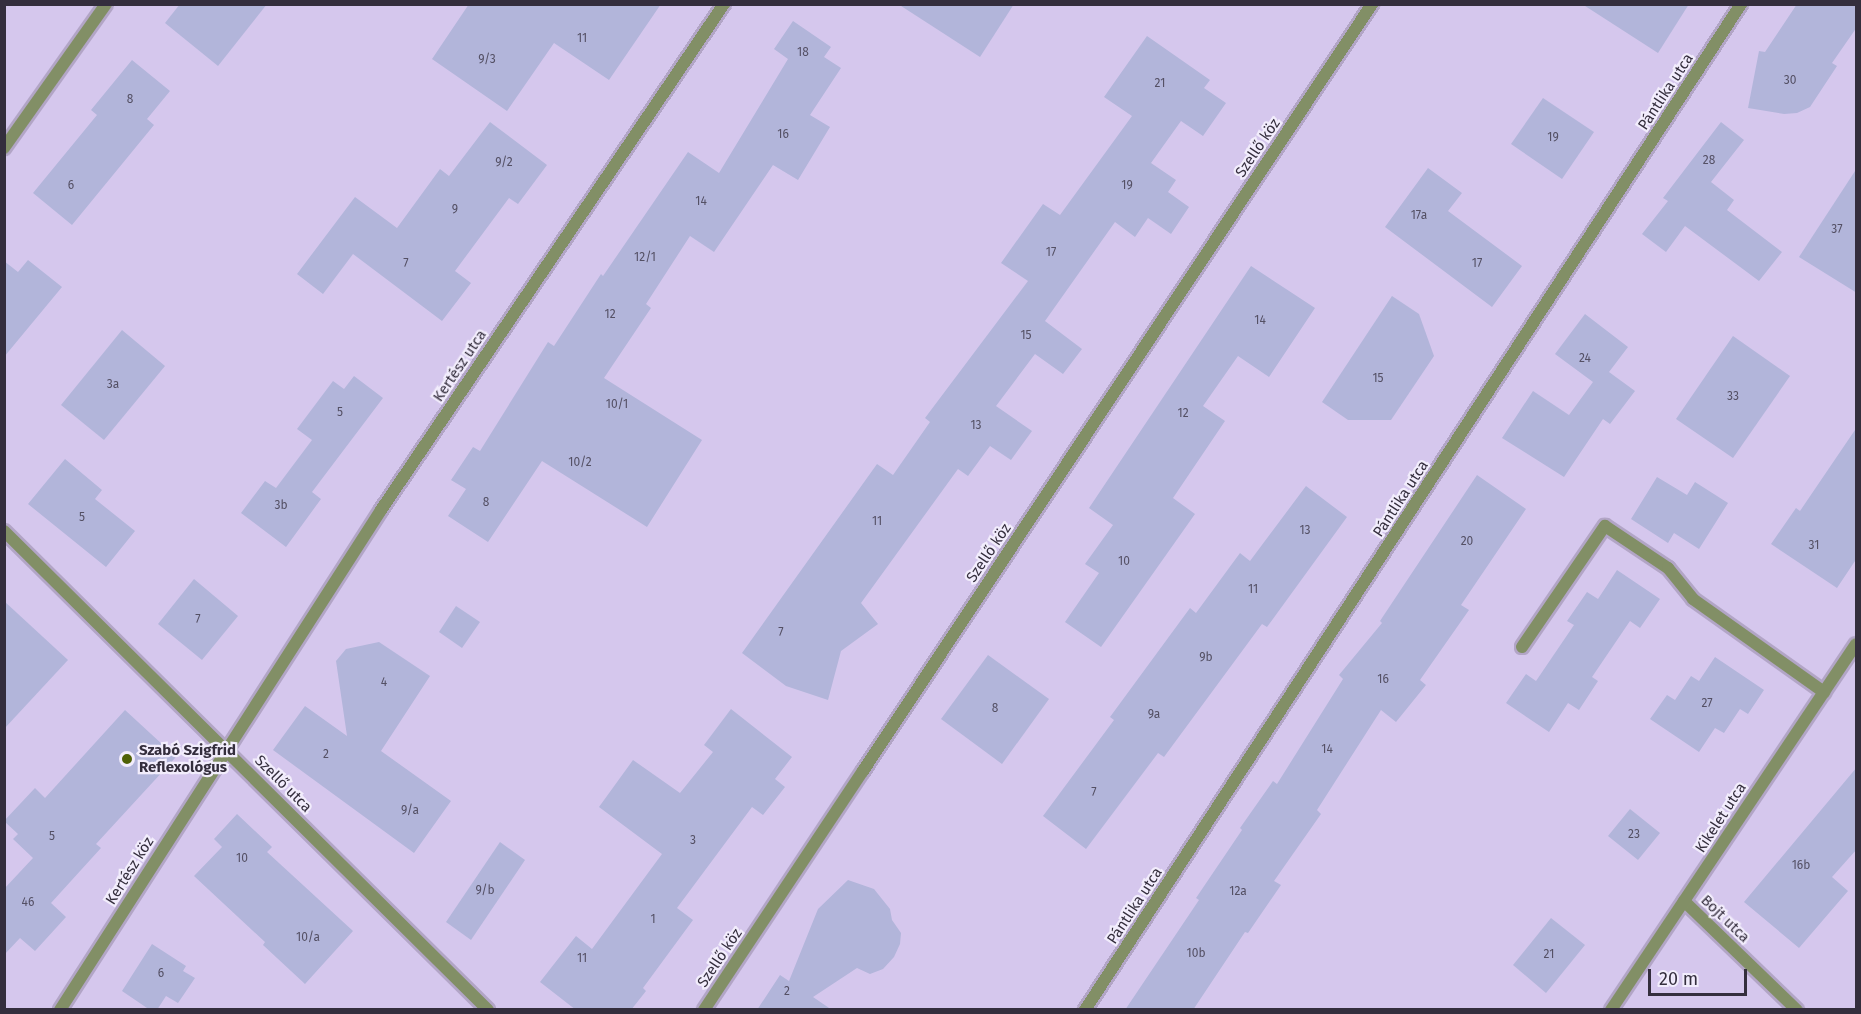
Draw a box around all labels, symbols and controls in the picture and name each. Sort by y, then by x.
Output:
house number: 11 [577,32,587,46]
house number: 18 [797,46,809,60]
street label: Pántlika utca [1635,50,1697,134]
house number: 9/3 [478,53,496,67]
house number: 30 [1784,74,1796,88]
house number: 21 [1155,77,1165,91]
house number: 8 [127,93,133,107]
street label: Szellő köz [1232,115,1284,181]
house number: 16 [777,128,789,142]
house number: 19 [1547,131,1559,145]
house number: 28 [1703,154,1715,168]
house number: 9/2 [495,156,513,170]
house number: 6 [68,179,74,193]
house number: 19 [1121,179,1133,193]
house number: 14 [695,195,707,209]
house number: 9 [452,203,458,217]
house number: 17a [1411,209,1427,223]
house number: 37 [1831,223,1843,237]
house number: 17 [1046,246,1056,260]
house number: 12/1 [634,251,656,265]
house number: 7 [403,257,409,271]
house number: 17 [1472,257,1482,271]
house number: 12 [604,308,616,322]
house number: 14 [1254,314,1266,328]
street label: Kertész utca [429,327,491,405]
house number: 15 [1020,329,1032,343]
house number: 24 [1579,352,1591,366]
house number: 15 [1372,372,1384,386]
house number: 3a [107,378,119,392]
house number: 33 [1727,390,1739,404]
house number: 10/1 [606,398,628,412]
house number: 5 [337,406,343,420]
house number: 12 [1177,407,1189,421]
house number: 13 [970,419,982,433]
house number: 10/2 [568,456,592,470]
street label: Pántlika utca [1370,457,1432,541]
house number: 8 [483,496,489,510]
house number: 3b [274,499,288,513]
house number: 5 [79,511,85,525]
house number: 11 [872,515,882,529]
street label: Szellő köz [963,520,1015,586]
house number: 13 [1299,524,1311,538]
house number: 20 [1461,535,1473,549]
house number: 31 [1809,539,1819,553]
house number: 10 [1118,555,1130,569]
house number: 11 [1248,583,1258,597]
house number: 7 [195,613,201,627]
house number: 7 [778,626,784,640]
house number: 9b [1199,651,1213,665]
house number: 16 [1377,673,1389,687]
house number: 4 [381,676,387,690]
house number: 27 [1701,697,1713,711]
house number: 8 [992,702,998,716]
house number: 9a [1148,708,1160,722]
place label: Szabó Szigfrid Reflexológus [139,741,236,776]
house number: 14 [1321,743,1333,757]
house number: 2 [323,748,329,762]
marker: Szabó Szigfrid Reflexológus [120,752,134,766]
street label: Szellő utca [251,752,315,816]
street label: Kikelet utca [1692,780,1750,856]
house number: 7 [1091,786,1097,800]
house number: 9/a [401,804,419,818]
house number: 23 [1628,828,1640,842]
house number: 5 [49,830,55,844]
street label: Kertész köz [102,834,158,908]
house number: 3 [690,834,696,848]
house number: 10 [236,852,248,866]
house number: 16b [1792,859,1810,873]
street label: Pántlika utca [1104,864,1166,948]
house number: 9/b [475,884,495,898]
house number: 12a [1229,885,1247,899]
street label: Bojt utca [1697,891,1753,947]
house number: 46 [22,896,34,910]
house number: 1 [650,913,656,927]
street label: Szellő köz [694,925,746,991]
house number: 10/a [296,931,320,945]
house number: 10b [1186,947,1206,961]
house number: 21 [1544,948,1554,962]
house number: 11 [577,952,587,966]
scale bar [1651,957,1750,995]
house number: 6 [158,967,164,981]
text: 20 m [1659,968,1698,990]
house number: 2 [784,985,790,999]

